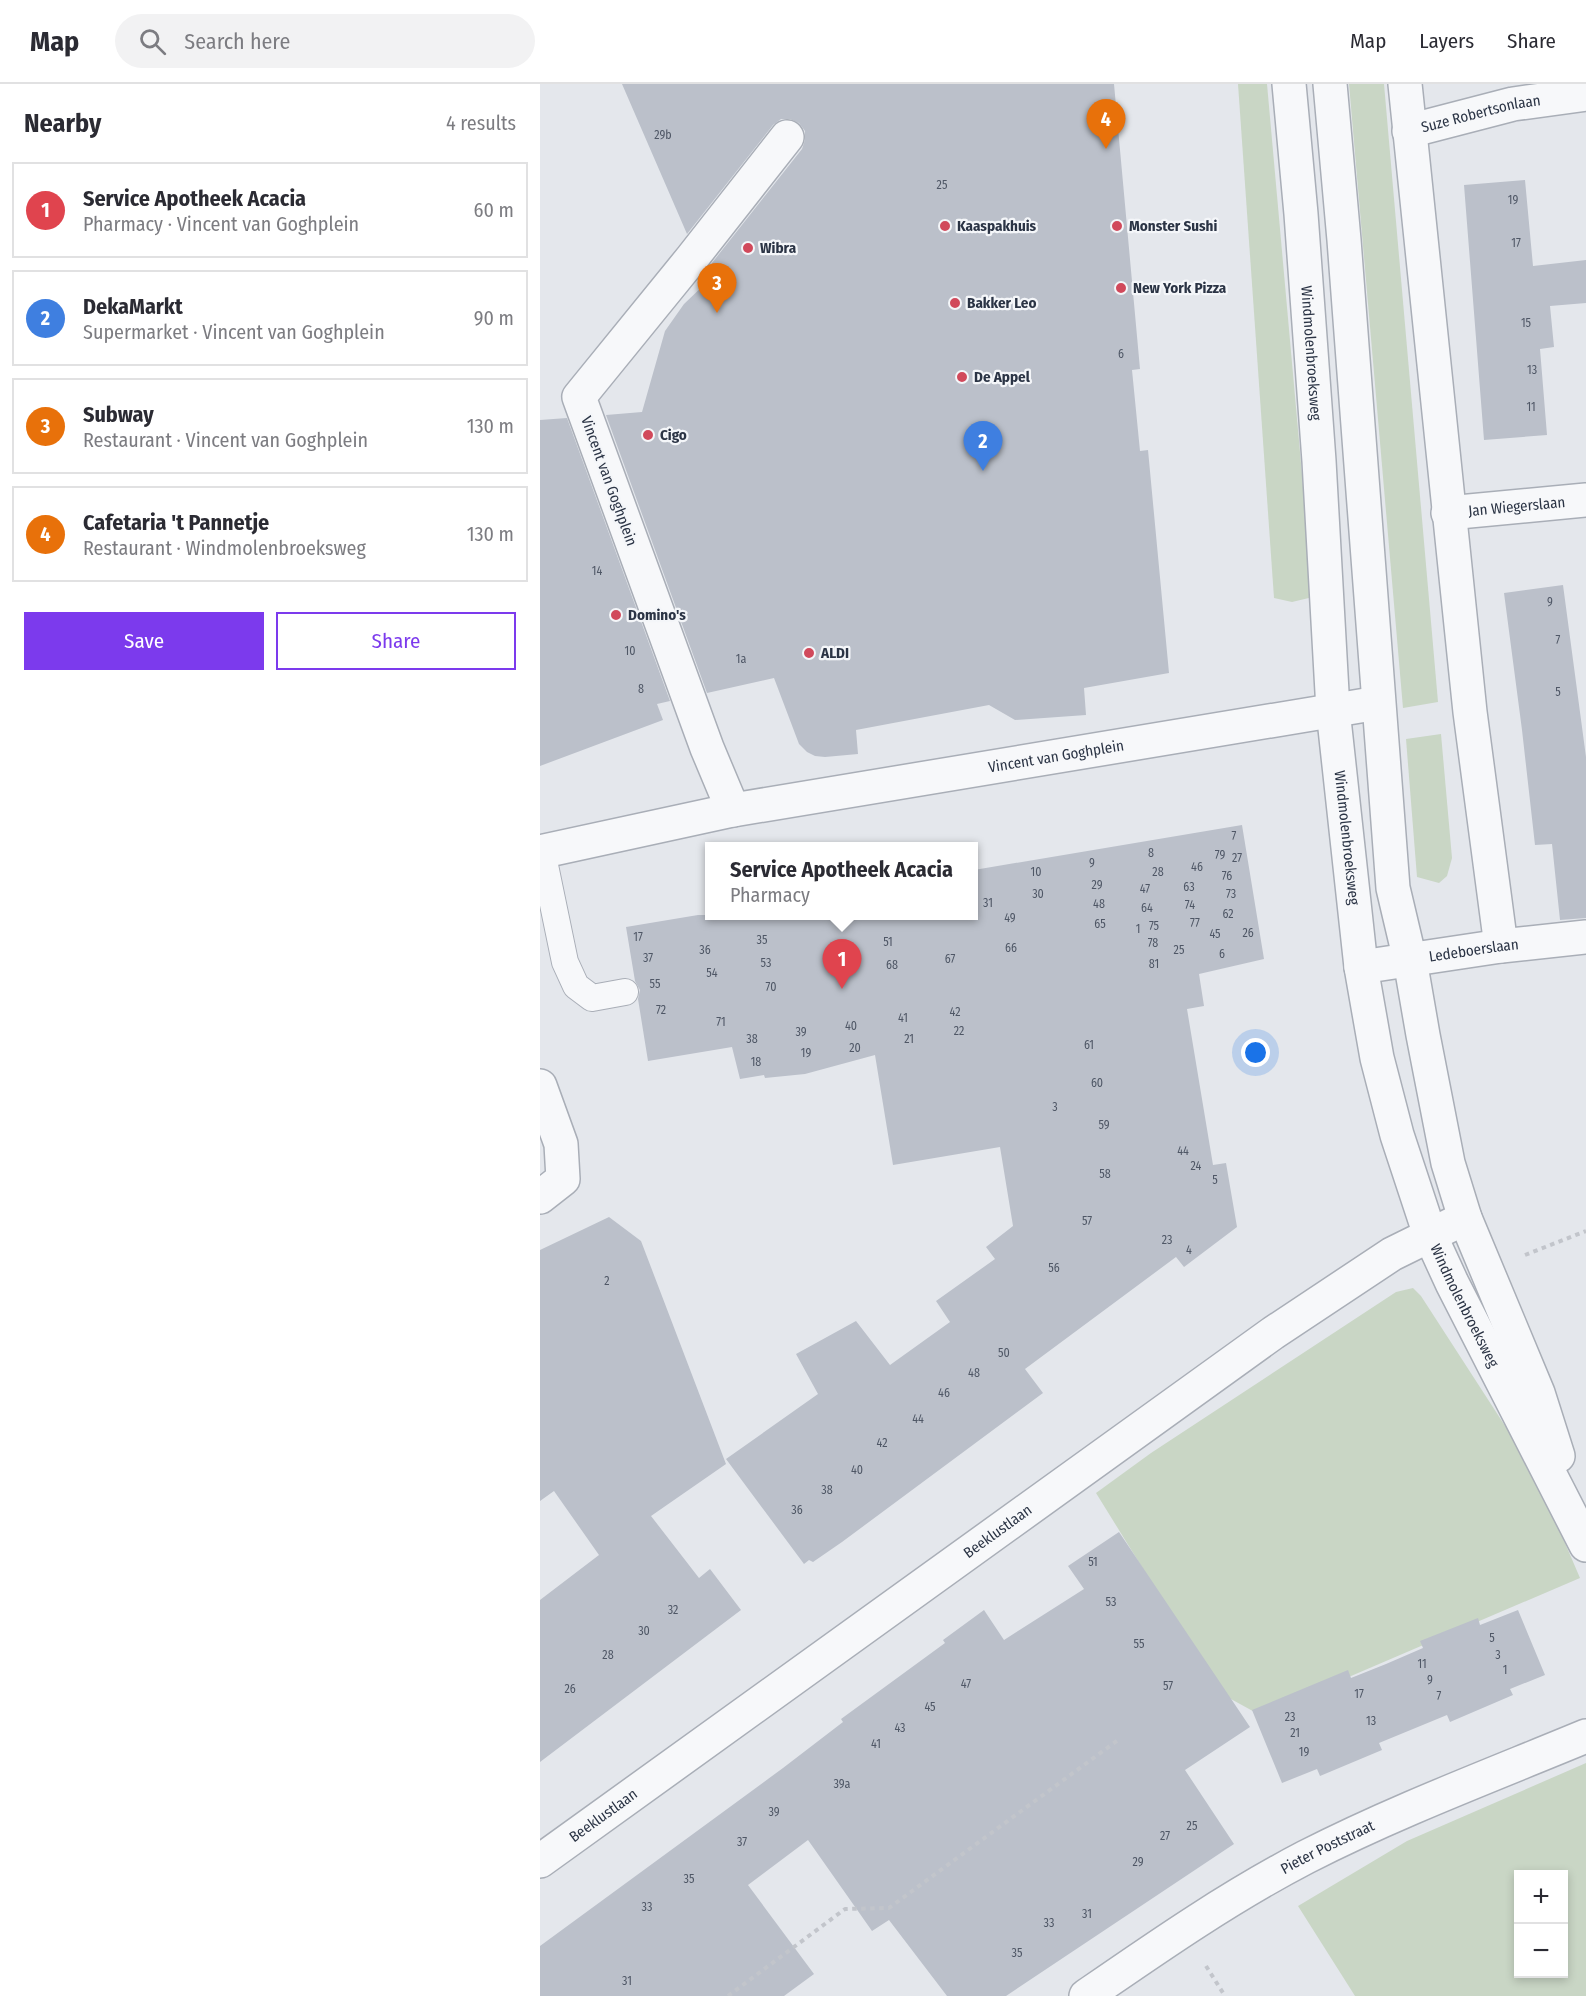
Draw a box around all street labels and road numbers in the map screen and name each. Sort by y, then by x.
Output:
street label: Suze Robertsonlaan [1419,91,1542,136]
street label: Windmolenbroeksweg [1297,285,1325,421]
street label: Vincent van Goghplein [577,414,641,548]
street label: Jan Wiegerslaan [1467,493,1566,520]
street label: Vincent van Goghplein [987,736,1125,776]
street label: Windmolenbroeksweg [1331,769,1363,906]
street label: Ledeboerslaan [1428,935,1519,966]
street label: Windmolenbroeksweg [1426,1241,1503,1370]
street label: Beeklustlaan [960,1501,1035,1562]
street label: Beeklustlaan [566,1785,641,1846]
street label: Pieter Poststraat [1277,1816,1377,1878]

